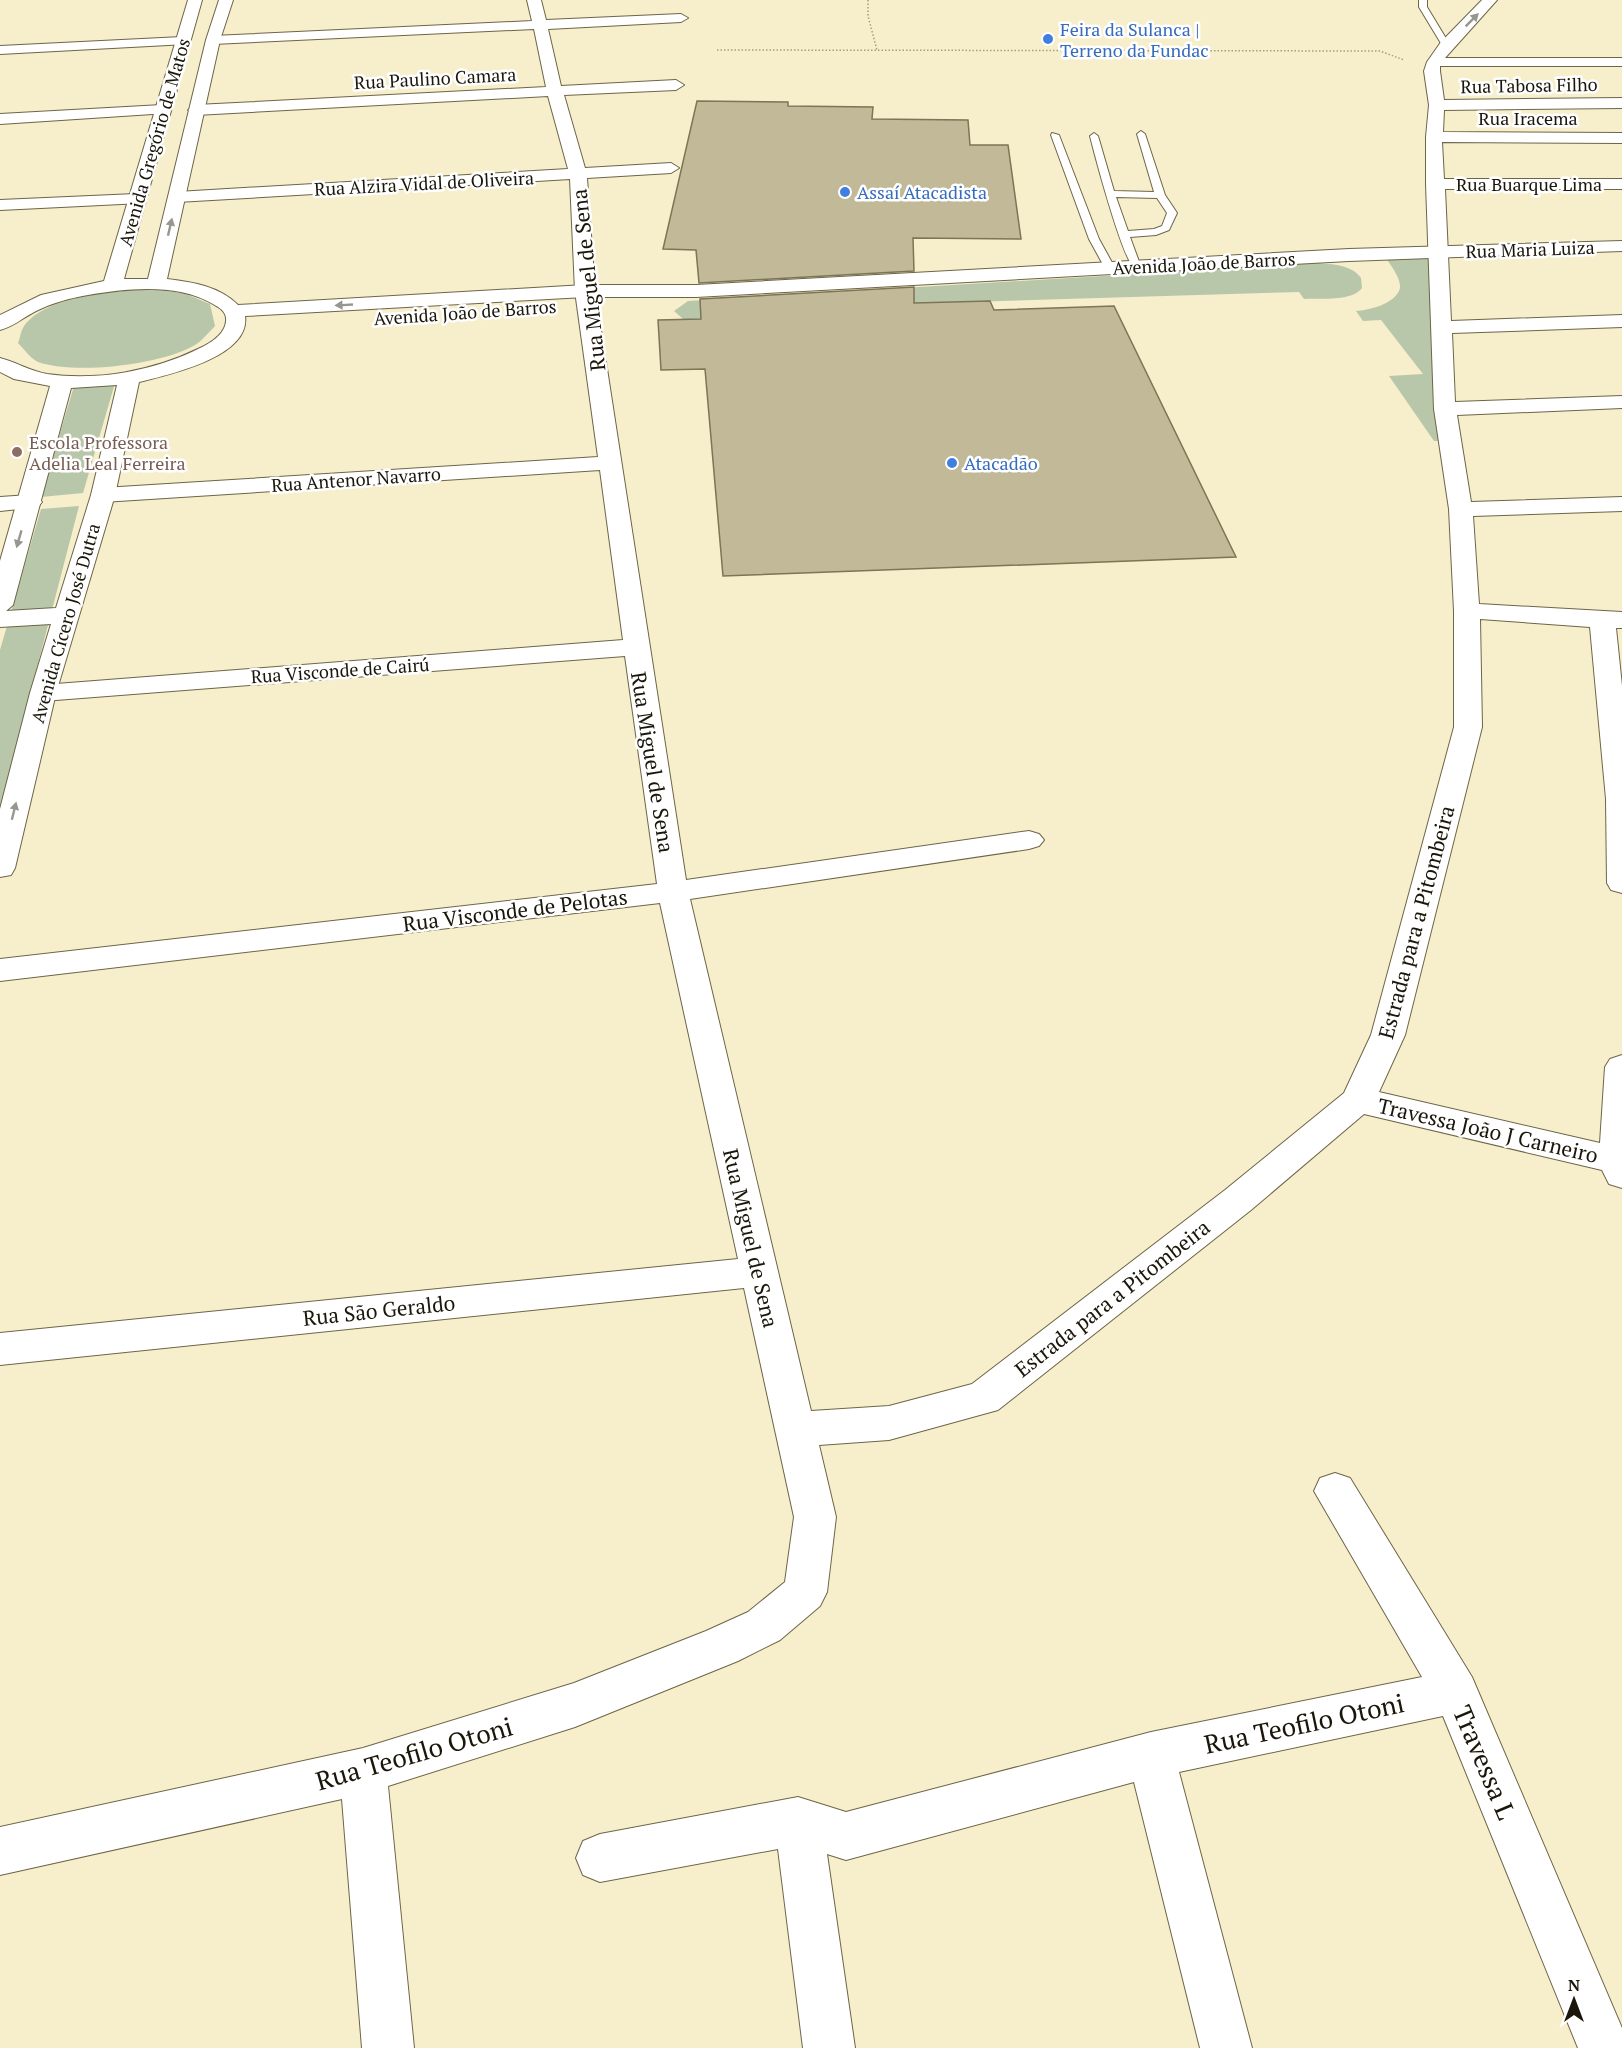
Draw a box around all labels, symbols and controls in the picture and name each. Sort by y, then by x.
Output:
one-way arrow [1465,13,1479,28]
place label: Feira da Sulanca | Terreno da Fundac [1060,17,1209,62]
marker: Feira da Sulanca | Terreno da Fundac [1041,32,1055,46]
street label: Avenida Gregório de Matos [113,35,195,249]
street label: Rua Paulino Camara [353,62,517,94]
street label: Rua Tabosa Filho [1460,72,1598,98]
street label: Rua Iracema [1478,106,1578,130]
street label: Rua Alzira Vidal de Oliveira [313,165,535,201]
street label: Rua Buarque Lima [1456,172,1602,196]
place label: Assaí Atacadista [857,180,987,204]
marker: Assaí Atacadista [838,185,852,199]
street label: Rua Miguel de Sena [564,187,611,372]
one-way arrow [166,217,175,236]
street label: Rua Maria Luiza [1465,235,1595,263]
street label: Avenida João de Barros [1112,246,1296,280]
street label: Avenida João de Barros [373,294,557,330]
one-way arrow [335,300,354,309]
place label: Escola Professora Adelia Leal Ferreira [29,430,186,475]
marker: Escola Professora Adelia Leal Ferreira [10,445,24,459]
place label: Atacadão [964,451,1038,475]
marker: Atacadão [945,456,959,470]
street label: Rua Antenor Navarro [270,461,442,497]
street label: Avenida Cícero José Dutra [25,520,105,726]
one-way arrow [14,530,23,548]
street label: Rua Visconde de Cairú [250,652,430,688]
street label: Rua Miguel de Sena [625,669,681,855]
one-way arrow [10,802,20,820]
street label: Estrada para a Pitombeira [1371,802,1461,1042]
street label: Rua Visconde de Pelotas [401,882,629,938]
street label: Travessa João J Carneiro [1375,1091,1601,1169]
street label: Rua Miguel de Sena [717,1146,785,1331]
street label: Estrada para a Pitombeira [1009,1213,1216,1383]
street label: Rua São Geraldo [301,1288,457,1332]
street label: Rua Teofilo Otoni [1201,1685,1407,1761]
street label: Travessa L [1446,1700,1524,1824]
street label: Rua Teofilo Otoni [311,1709,517,1797]
north arrow [1544,1970,1604,2030]
text: N [1568,1974,1580,1996]

